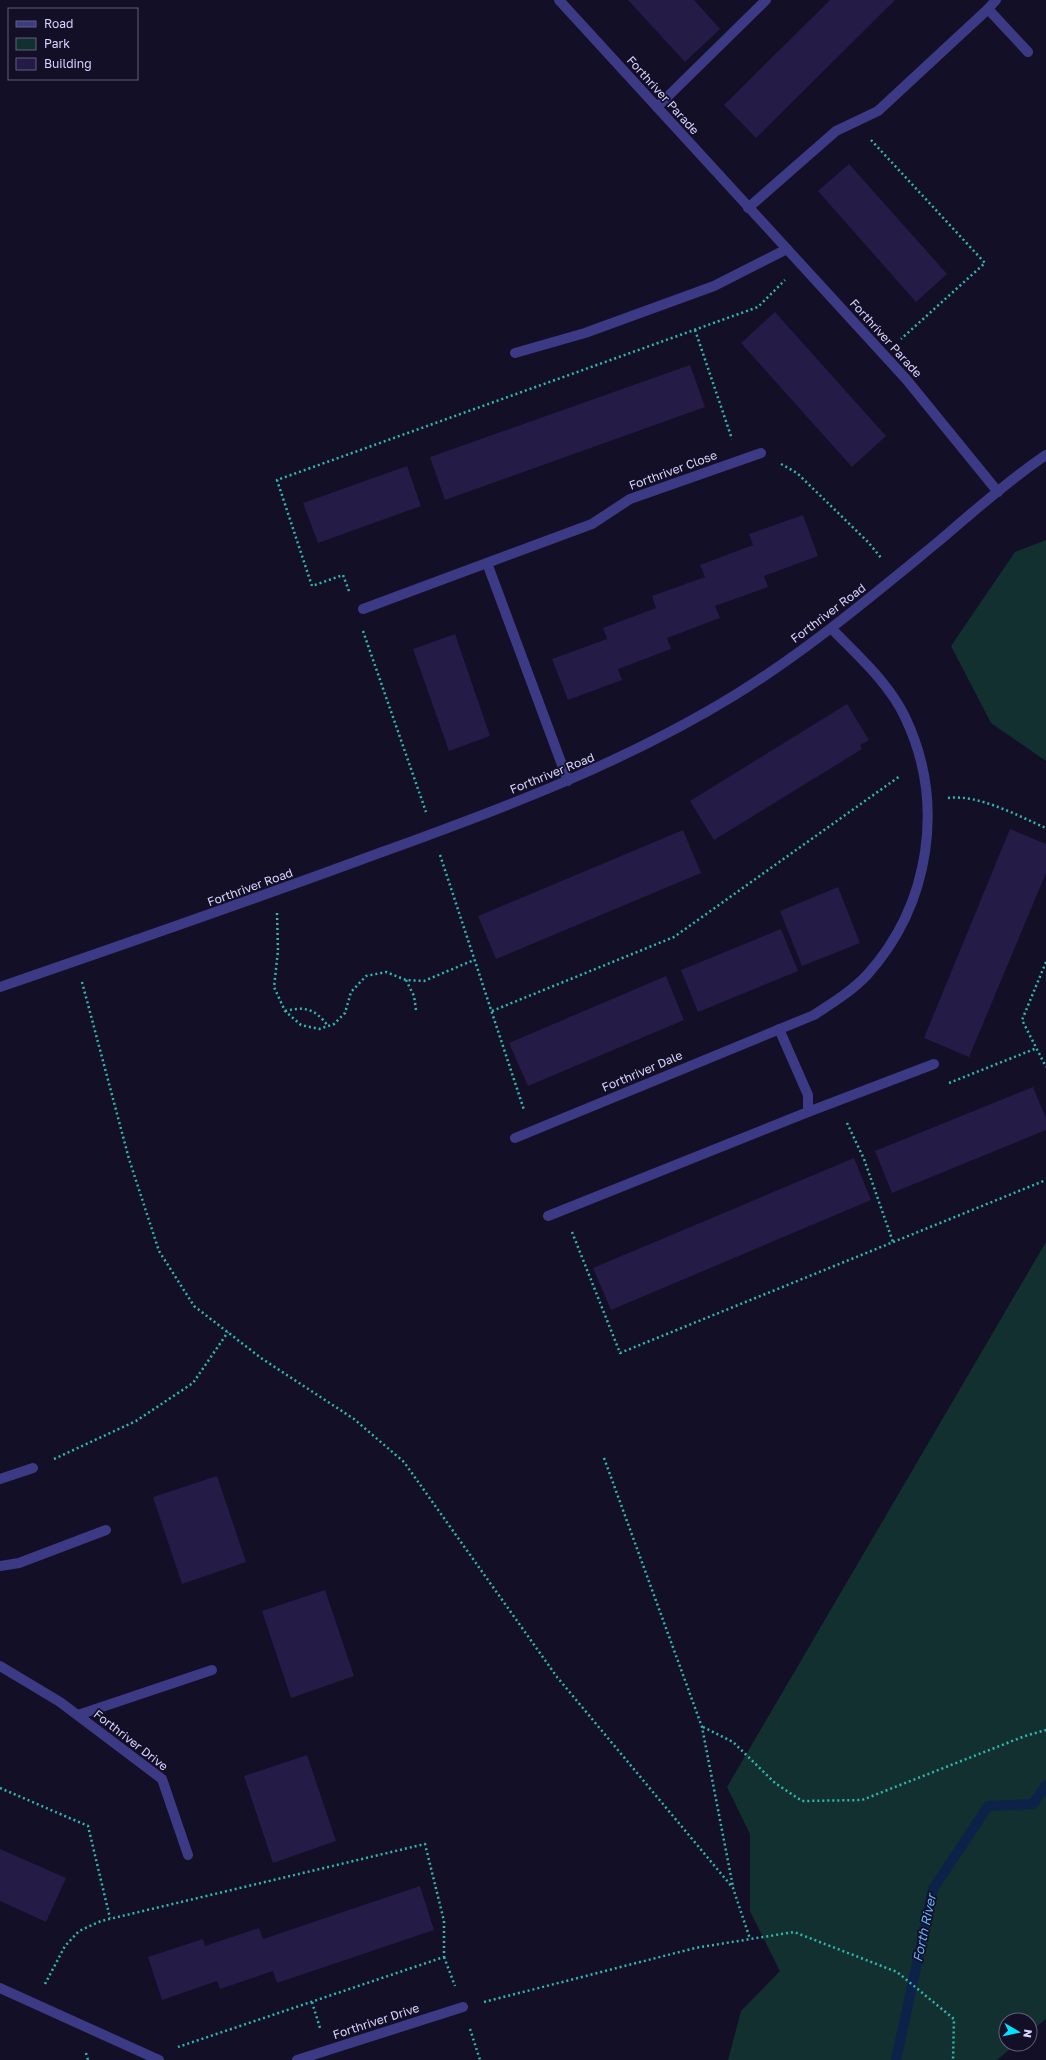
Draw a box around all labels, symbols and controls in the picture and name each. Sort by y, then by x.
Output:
legend [8,8,138,80]
text: Road [44,16,73,31]
text: Park [44,36,70,51]
street label: Forthriver Parade [624,53,702,137]
text: Building [44,56,92,71]
street label: Forthriver Parade [847,296,925,380]
street label: Forthriver Close [627,447,719,493]
street label: Forthriver Road [788,580,868,646]
street label: Forthriver Road [508,749,596,797]
street label: Forthriver Road [205,865,295,909]
street label: Forthriver Dale [599,1047,685,1095]
street label: Forthriver Drive [91,1706,171,1774]
water label: Forth River [909,1891,939,1963]
street label: Forthriver Drive [331,2000,421,2042]
north arrow [998,2012,1038,2052]
text: N [1021,2028,1035,2039]

